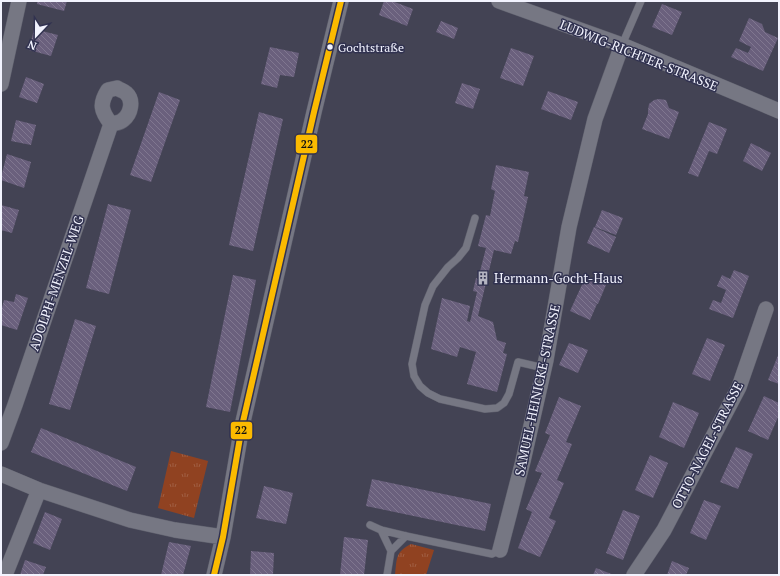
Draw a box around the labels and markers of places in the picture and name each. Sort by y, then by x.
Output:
place label: Gochtstraße [338,40,404,55]
marker: Gochtstraße [325,42,335,52]
place label: Hermann-Gocht-Haus [494,269,623,287]
building icon: Hermann-Gocht-Haus [475,270,491,286]

